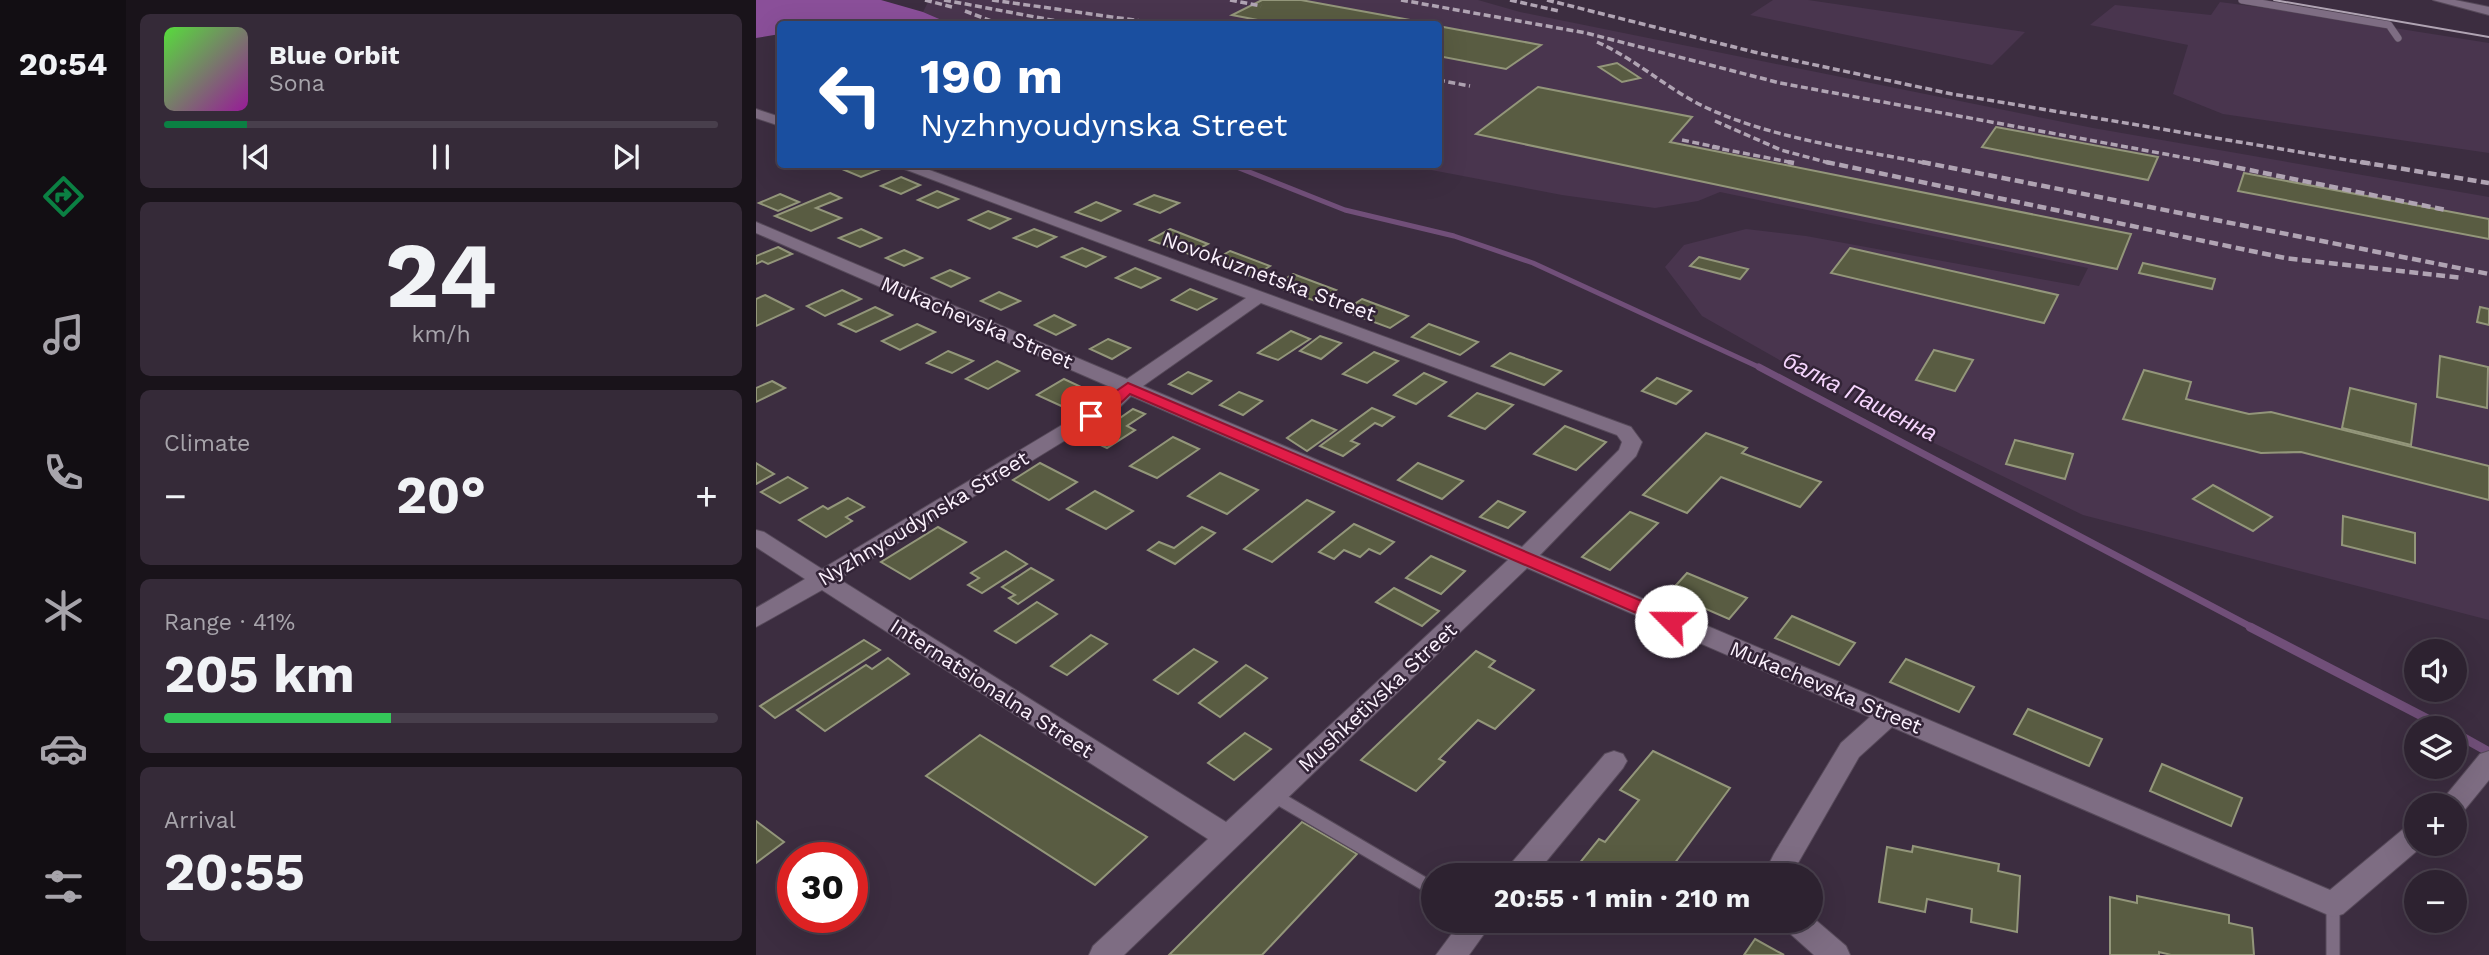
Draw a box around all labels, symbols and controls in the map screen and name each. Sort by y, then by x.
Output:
text: Blue Orbit [269,40,399,70]
text: 20:54 [19,45,107,83]
text: 190 m [920,47,1063,105]
icon: left [805,49,896,140]
text: Sona [269,70,325,97]
text: Nyzhnyoudynska Street [920,106,1287,144]
icon: previous [237,138,275,176]
icon: pause [422,138,460,176]
icon: next [607,138,645,176]
icon: directions [39,172,88,221]
text: 24 [385,222,497,329]
street label: Novokuznetska Street [1159,226,1379,326]
street label: Mukachevska Street [877,270,1077,374]
icon: music [39,310,88,359]
text: km/h [411,321,471,348]
water label: балка Пашенна [1778,347,1942,447]
pin [1061,386,1121,446]
icon: arrive [1072,397,1110,435]
text: Climate [164,430,250,457]
street label: Nyzhnyoudynska Street [813,445,1033,591]
icon: phone [39,448,88,497]
text: 20° [396,465,486,526]
text: − [164,474,187,518]
text: + [695,474,718,518]
position arrow [1634,584,1708,658]
icon: climate [39,586,88,635]
text: Range · 41% [164,609,295,636]
street label: Internatsionalna Street [886,613,1098,763]
street label: Mushketivska Street [1293,617,1462,777]
street label: Mukachevska Street [1726,635,1926,739]
map controls [2404,639,2467,933]
button: sound [2404,639,2467,702]
text: 205 km [164,644,355,705]
button: layers [2404,716,2467,779]
icon: car [39,724,88,773]
button: + [2404,793,2467,856]
text: Arrival [164,807,236,834]
text: 20:55 [164,842,305,903]
speed limit sign: 30 [777,842,868,933]
icon: filters [39,862,88,911]
button: − [2404,870,2467,933]
text: 20:55 · 1 min · 210 m [1494,883,1750,913]

